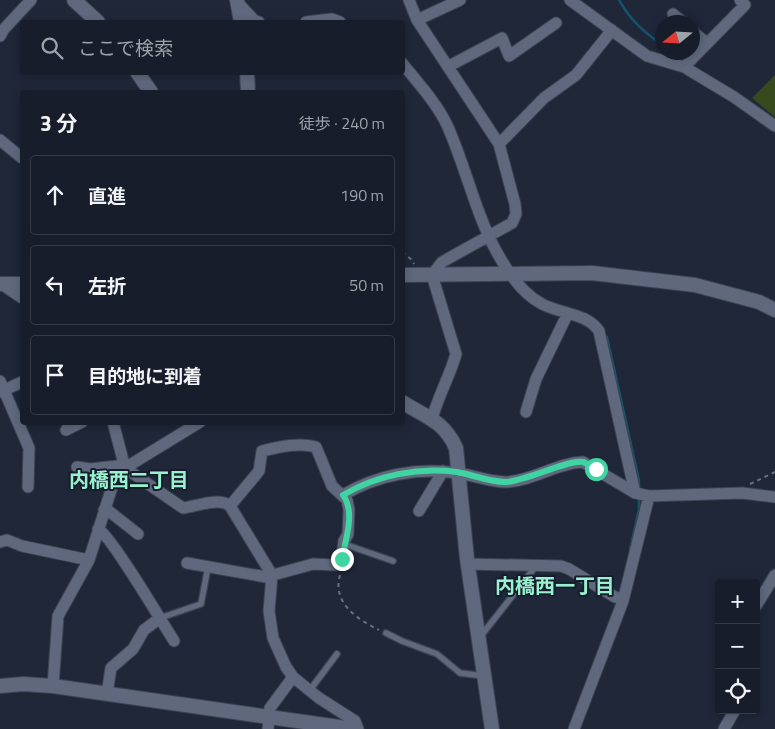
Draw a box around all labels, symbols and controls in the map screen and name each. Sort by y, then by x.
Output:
north arrow [655,15,700,60]
search box [20,20,405,75]
text: ここで検索 [78,33,173,62]
icon: search [38,34,66,62]
text: 3 分 [40,107,77,139]
text: 徒歩 · 240 m [299,111,385,135]
icon: ahead [41,181,69,209]
text: 直進 [88,181,126,210]
text: 190 m [340,183,384,207]
icon: left [41,271,69,299]
text: 左折 [88,271,126,300]
text: 50 m [349,273,384,297]
icon: arrive [41,361,69,389]
text: 目的地に到着 [88,361,202,390]
route start [585,458,608,481]
district label: 内橋西二丁目 [69,464,189,495]
route end [331,548,354,571]
district label: 内橋西一丁目 [495,570,615,601]
map controls [715,579,760,714]
button: + [715,579,760,624]
button: − [715,624,760,669]
button: locate [715,669,760,714]

